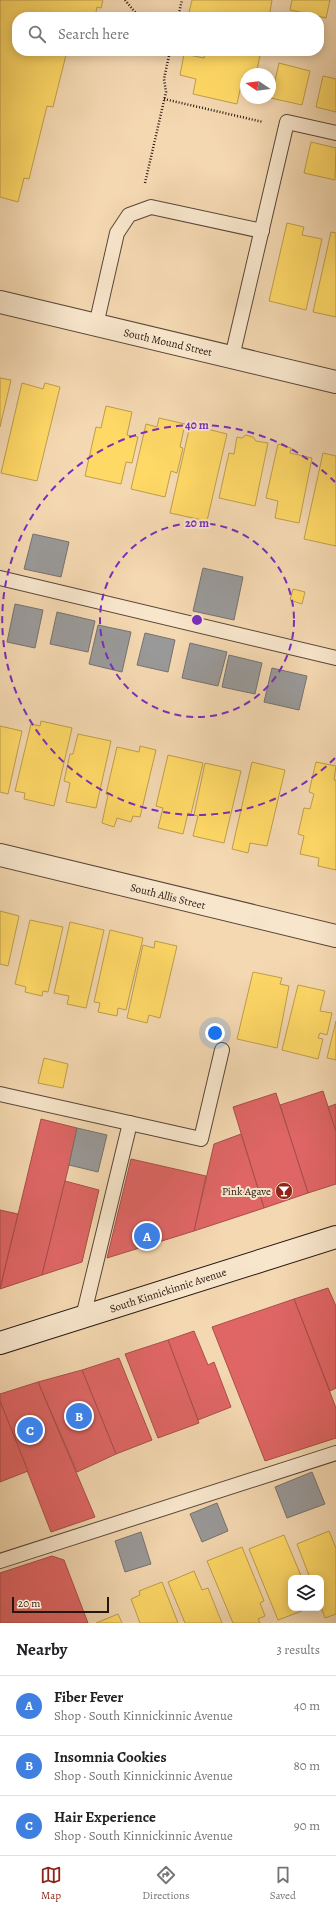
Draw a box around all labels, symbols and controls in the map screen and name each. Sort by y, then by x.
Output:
search box [12,12,324,56]
icon: search [26,23,48,45]
text: Search here [58,24,129,44]
north arrow [240,68,276,104]
street label: South Mound Street [122,325,214,360]
text: 40 m [185,417,209,433]
text: 20 m [185,515,209,531]
centre of rings [190,613,204,627]
street label: South Allis Street [129,880,207,913]
your location [205,1023,225,1043]
bar icon: Pink Agave [274,1181,294,1201]
place label: Pink Agave [222,1184,271,1199]
pin: A [134,1221,160,1251]
street label: South Kinnickinnic Avenue [108,1264,228,1316]
pin: B [66,1401,92,1431]
pin: C [17,1415,43,1445]
map controls [288,1575,324,1611]
button: layers [288,1575,324,1611]
scale bar [12,1595,109,1614]
text: 20 m [18,1596,40,1611]
text: Nearby [16,1638,67,1661]
text: 3 results [276,1641,320,1658]
text: Fiber Fever [54,1687,124,1707]
text: A [25,1697,33,1714]
text: 40 m [294,1697,320,1714]
text: Shop · South Kinnickinnic Avenue [54,1707,233,1724]
text: Insomnia Cookies [54,1747,167,1767]
text: B [25,1757,33,1774]
text: 80 m [293,1757,320,1774]
text: Shop · South Kinnickinnic Avenue [54,1767,233,1784]
text: Hair Experience [54,1807,156,1827]
text: C [25,1817,33,1834]
text: 90 m [294,1817,320,1834]
text: Shop · South Kinnickinnic Avenue [54,1827,233,1844]
tab: Map [40,1864,62,1903]
tab: Directions [142,1864,190,1903]
tab: Saved [270,1864,296,1903]

